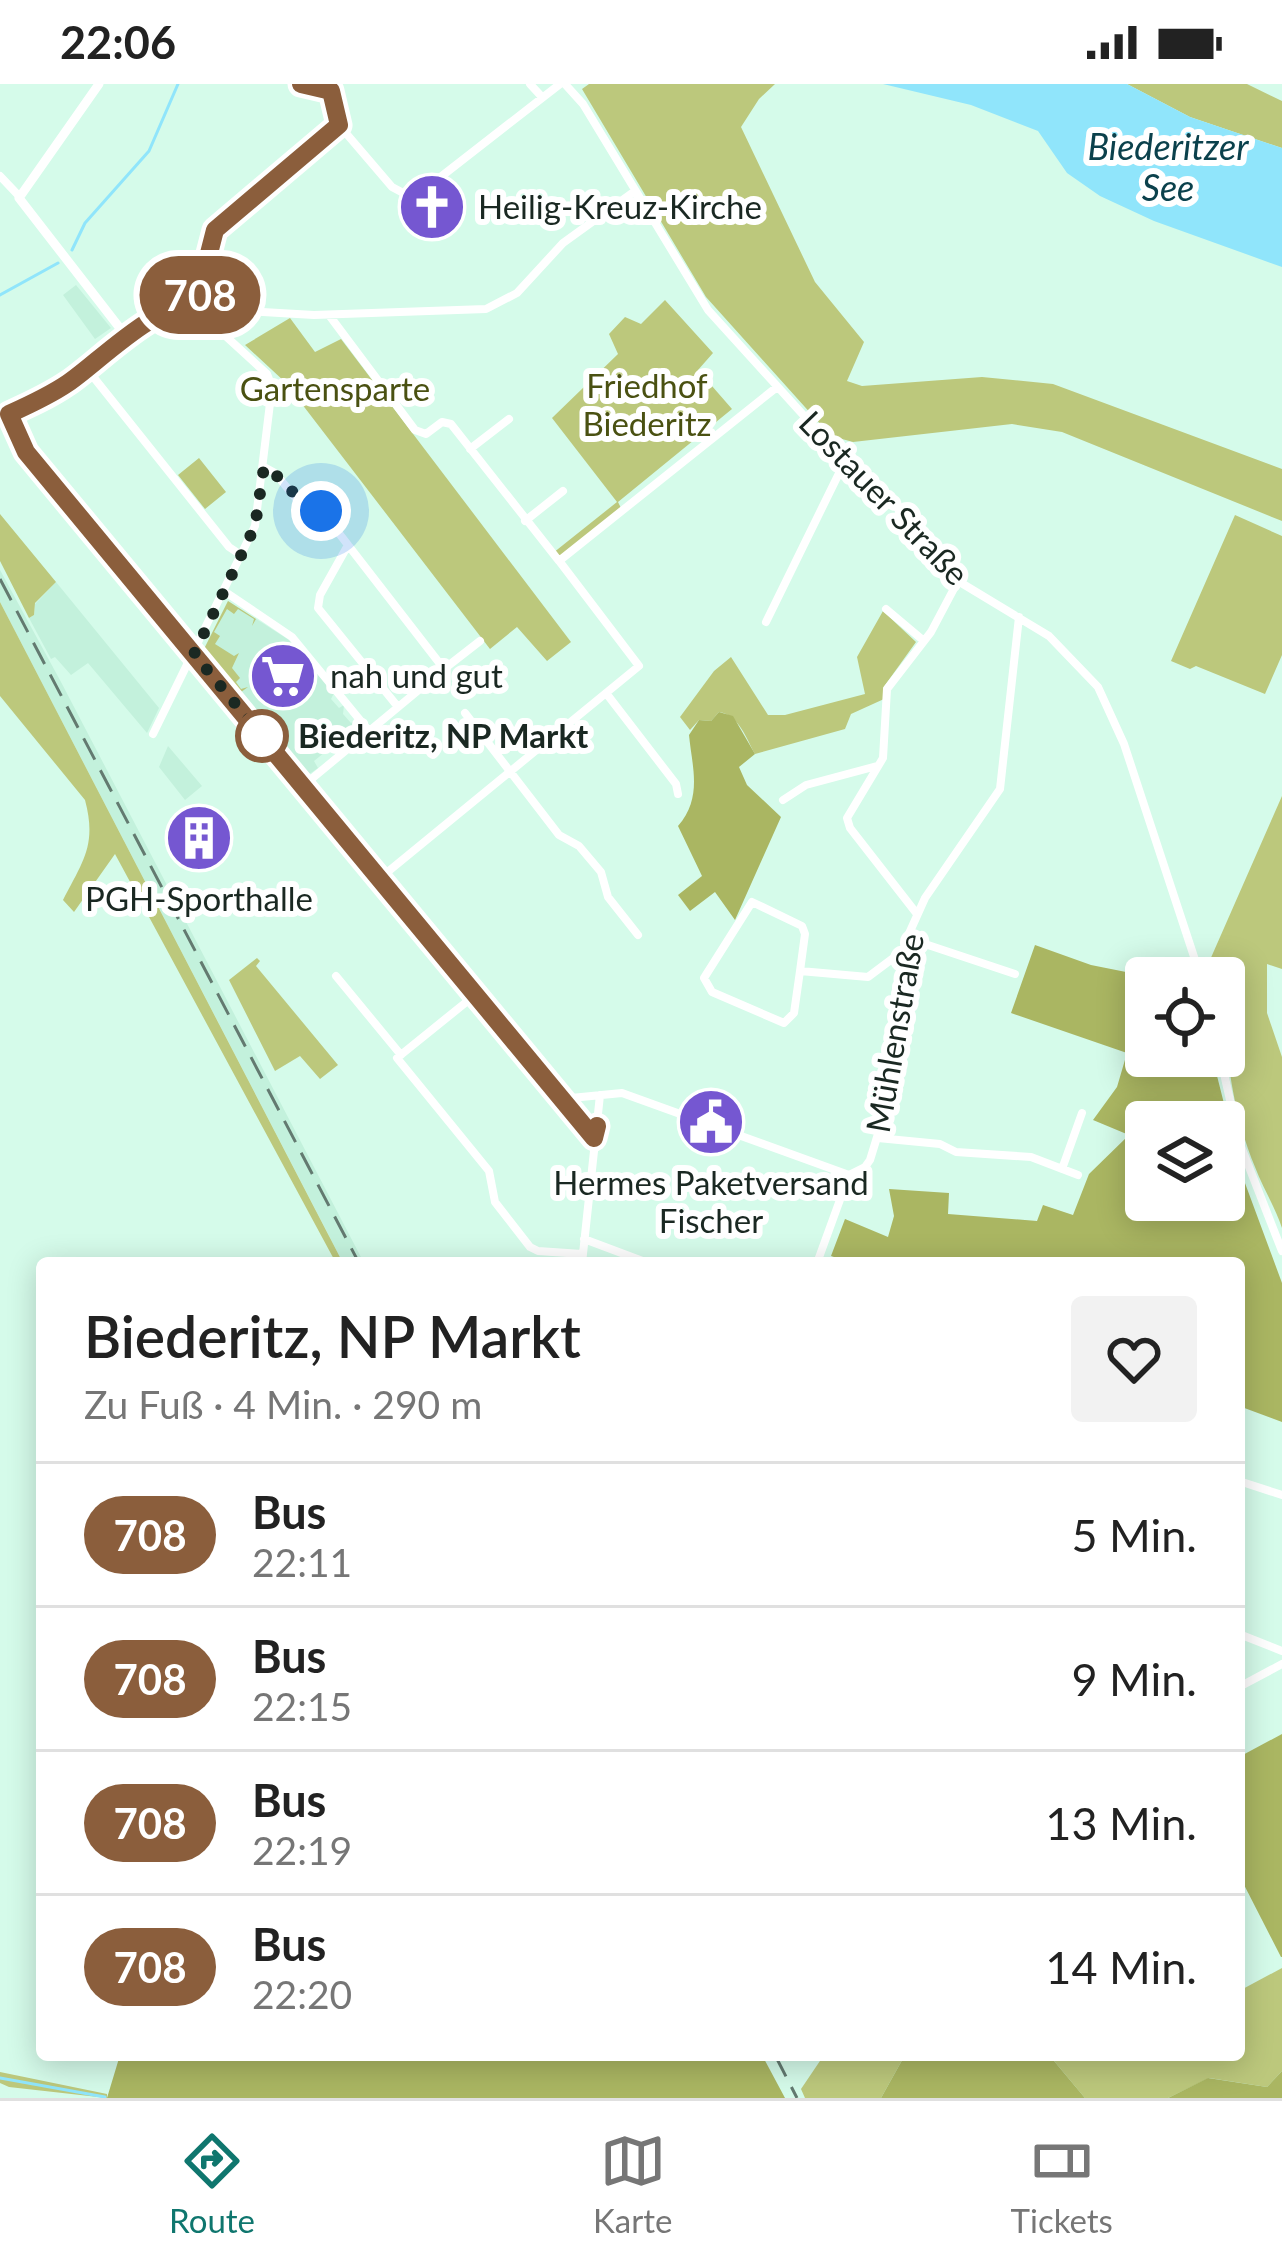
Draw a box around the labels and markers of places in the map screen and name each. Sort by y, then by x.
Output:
church icon: Heilig-Kreuz-Kirche [397,172,467,242]
place label: Heilig-Kreuz-Kirche [478,186,762,226]
supermarket icon: nah und gut [248,641,318,711]
place label: nah und gut [330,655,503,695]
marker: Biederitz, NP Markt [237,711,287,761]
place label: Biederitz, NP Markt [298,715,589,755]
building icon: PGH-Sporthalle [164,803,234,873]
place label: PGH-Sporthalle [85,878,313,918]
public building icon: Hermes Paketversand Fischer [676,1087,746,1157]
place label: Hermes Paketversand Fischer [553,1162,869,1240]

